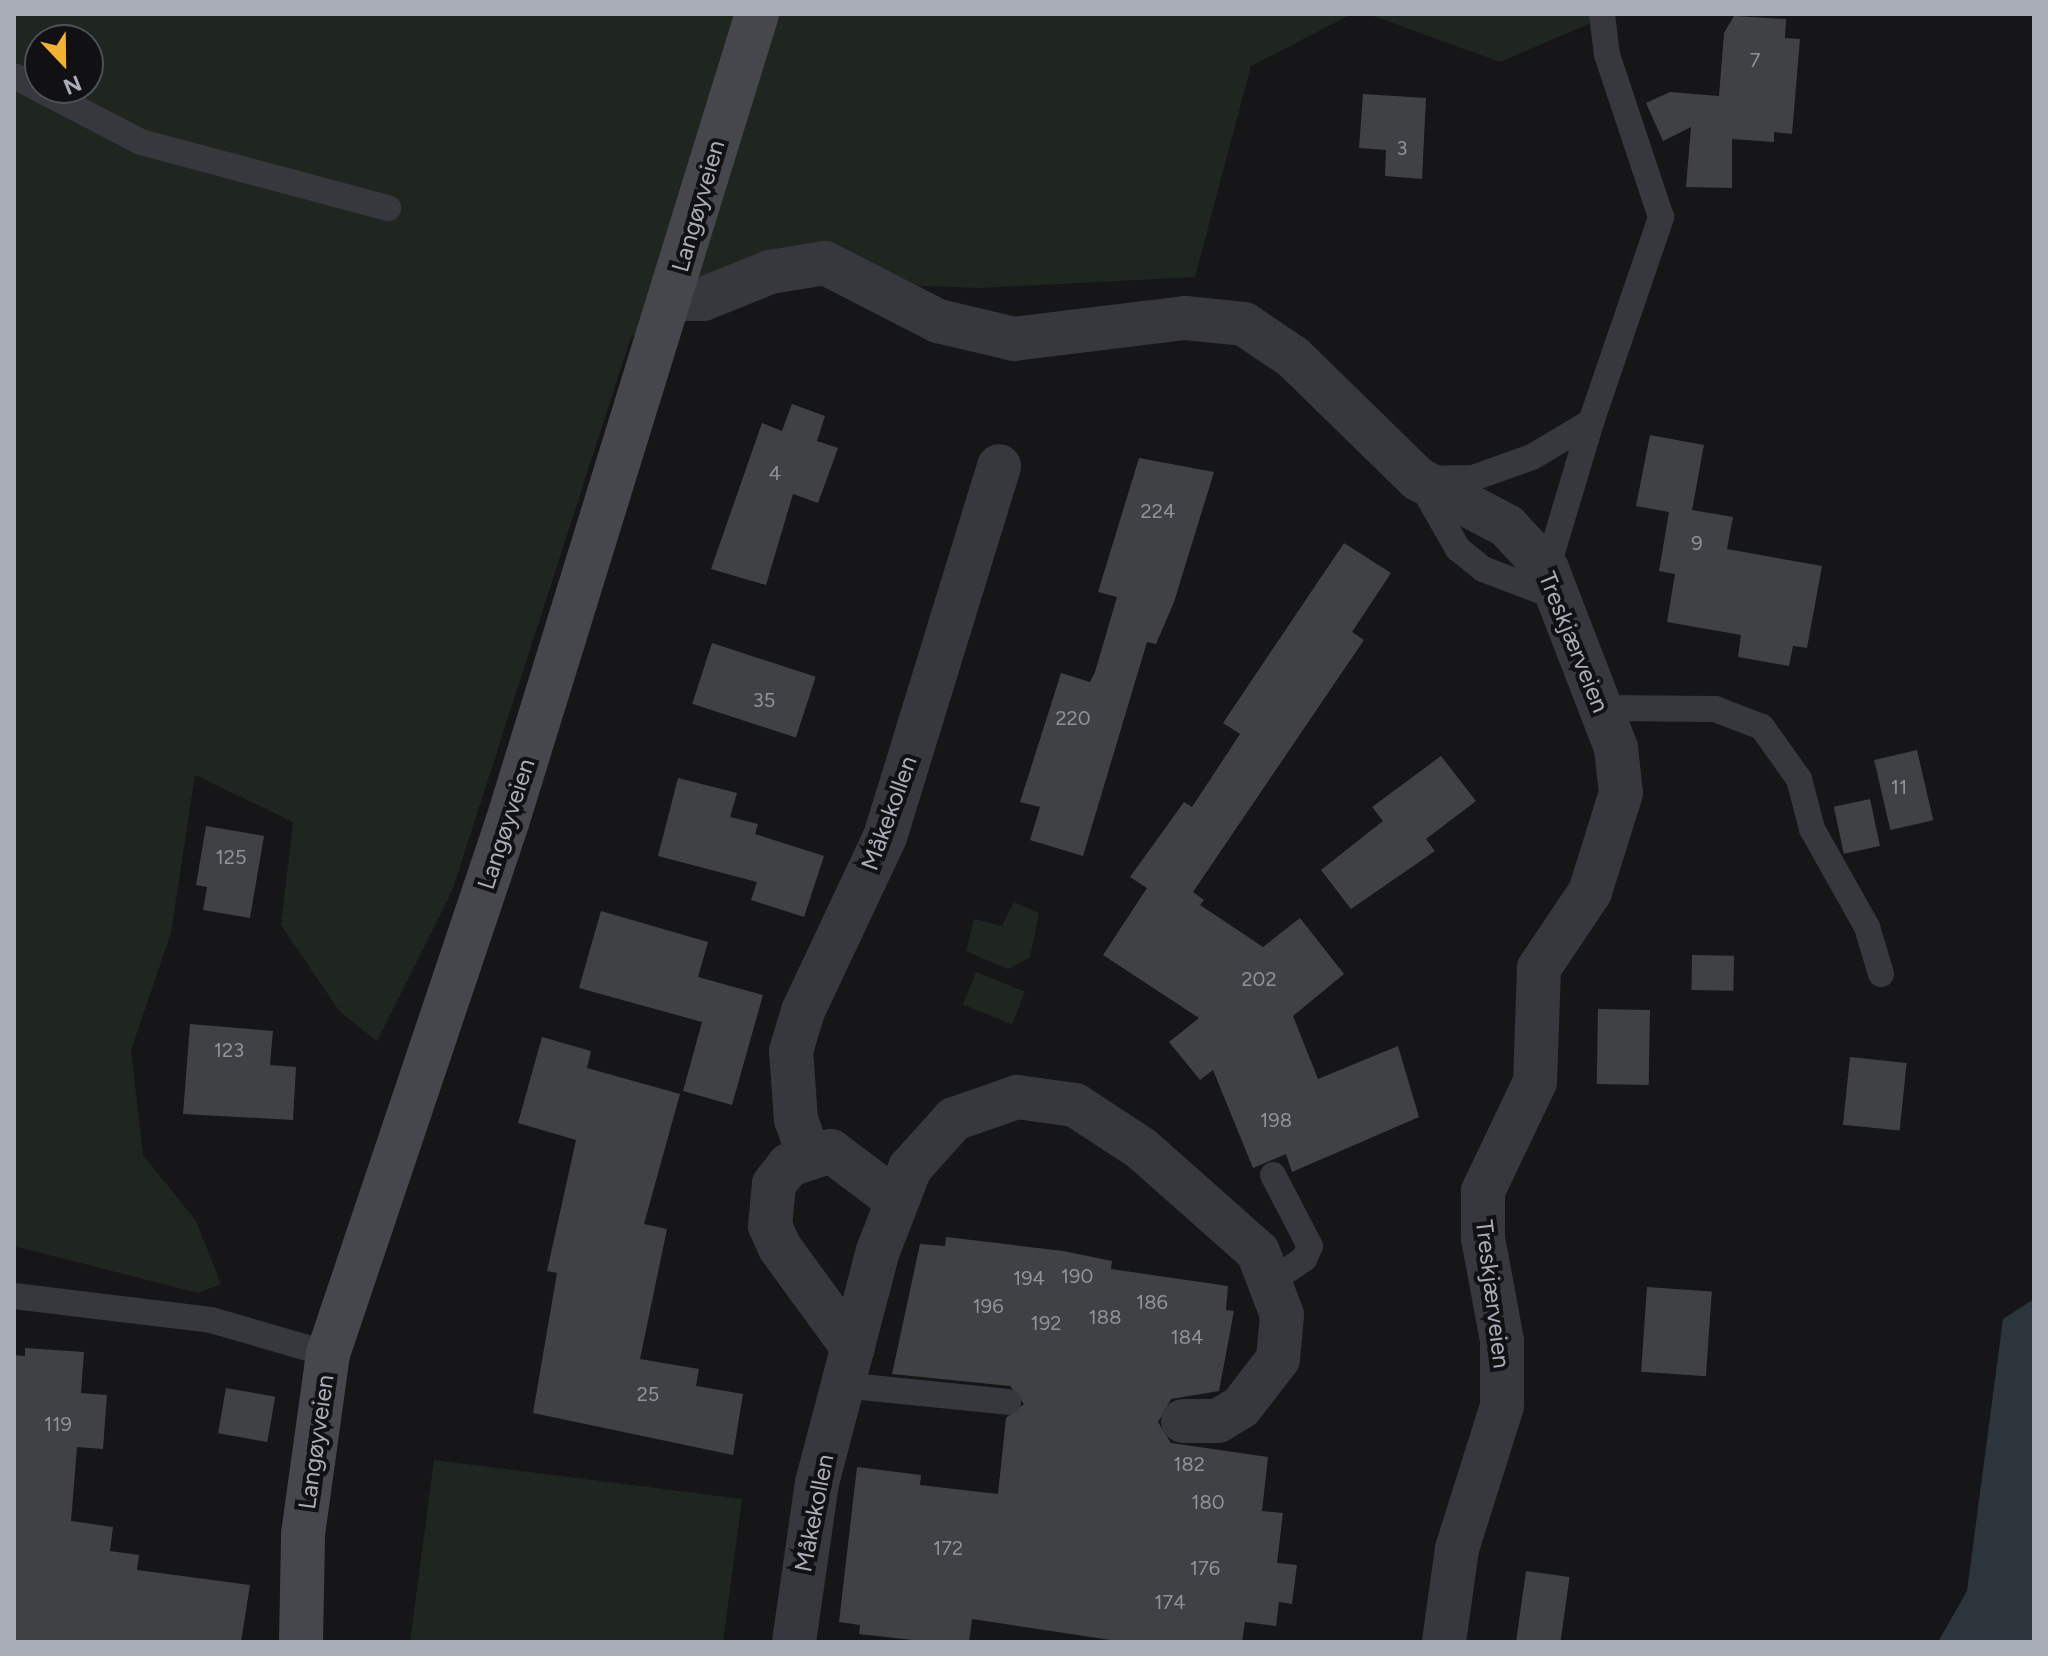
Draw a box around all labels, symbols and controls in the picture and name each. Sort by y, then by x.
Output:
north arrow [24,24,104,104]
house number: 7 [1750,48,1760,72]
text: N [59,69,85,101]
house number: 3 [1397,136,1407,160]
street label: Langøyveien [665,137,731,275]
house number: 4 [769,461,781,485]
house number: 224 [1141,499,1175,523]
house number: 9 [1691,531,1703,555]
street label: Treskjærveien [1533,567,1615,717]
house number: 35 [753,688,775,712]
house number: 220 [1055,706,1091,730]
street label: Måkekollen [855,752,923,874]
street label: Langøyveien [471,755,541,893]
house number: 11 [1891,775,1907,799]
house number: 125 [216,845,246,869]
house number: 202 [1241,967,1277,991]
house number: 123 [214,1038,244,1062]
house number: 198 [1260,1108,1292,1132]
street label: Treskjærveien [1470,1218,1516,1370]
house number: 190 [1061,1264,1093,1288]
house number: 194 [1013,1266,1045,1290]
house number: 186 [1136,1290,1168,1314]
house number: 196 [973,1294,1003,1318]
house number: 188 [1089,1305,1121,1329]
house number: 192 [1031,1311,1061,1335]
house number: 184 [1171,1325,1203,1349]
street label: Langøyveien [292,1373,340,1511]
house number: 25 [637,1382,659,1406]
house number: 119 [44,1412,72,1436]
street label: Måkekollen [788,1452,840,1574]
house number: 182 [1173,1452,1205,1476]
house number: 180 [1191,1490,1225,1514]
house number: 172 [933,1536,963,1560]
house number: 176 [1190,1556,1220,1580]
house number: 174 [1154,1590,1186,1614]

